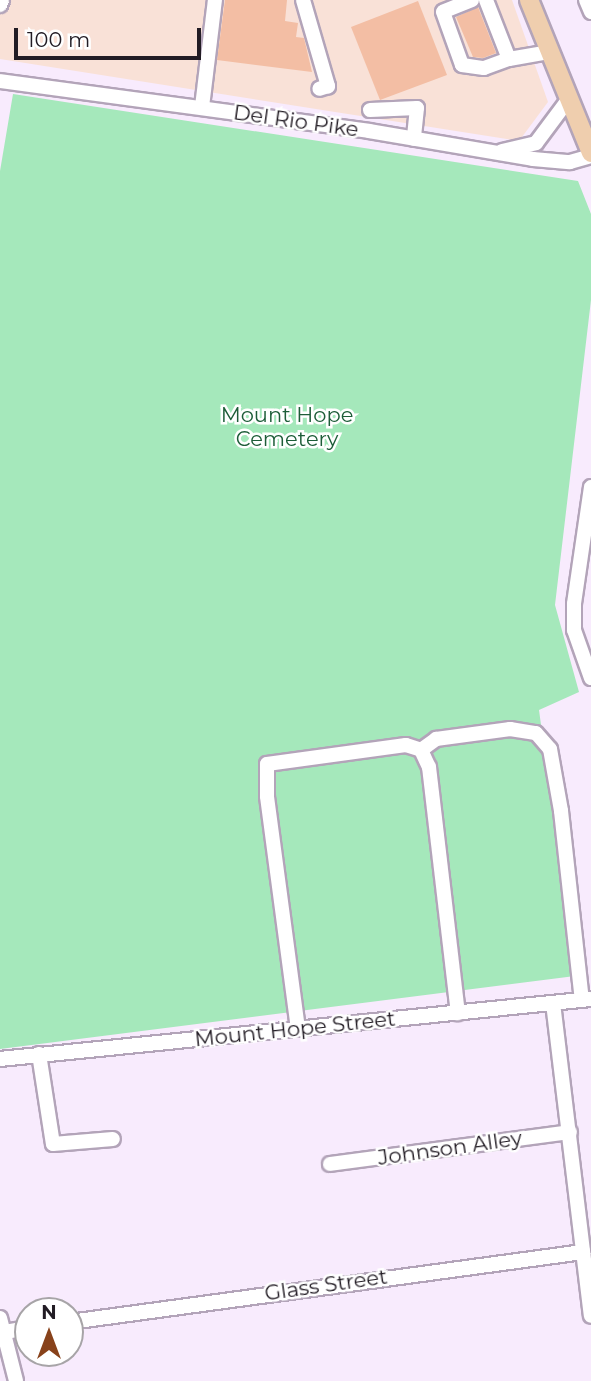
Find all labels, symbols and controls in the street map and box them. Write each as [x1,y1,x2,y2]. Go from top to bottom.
scale bar [18,14,205,58]
text: 100 m [27,27,90,52]
street label: Del Rio Pike [232,100,360,142]
park label: Mount Hope Cemetery [221,402,353,452]
street label: Mount Hope Street [193,1006,397,1052]
street label: Johnson Alley [376,1125,524,1171]
street label: Glass Street [263,1264,389,1306]
north arrow [14,1297,84,1367]
text: N [41,1301,57,1324]

